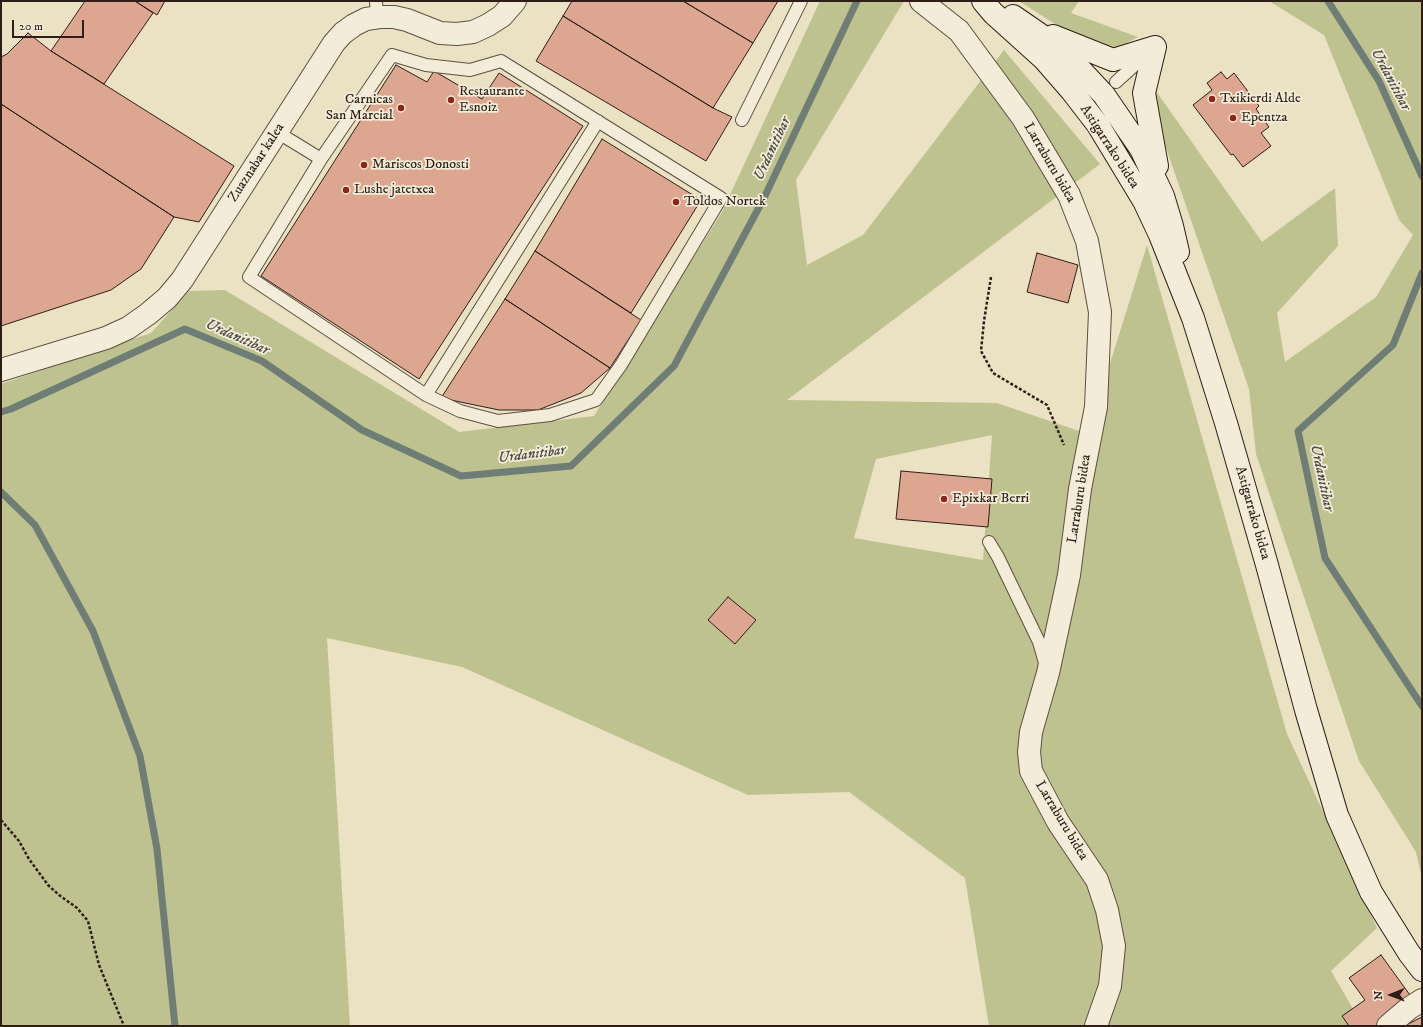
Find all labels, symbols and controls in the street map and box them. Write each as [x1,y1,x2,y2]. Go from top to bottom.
scale bar [14,12,86,38]
text: 20 m [19,19,43,34]
water label: Urdanitibar [1366,46,1414,114]
place label: Restaurante Esnoiz [459,84,525,116]
place label: Txikierdi Alde [1220,91,1301,107]
place label: Carnicas San Marcial [326,92,393,124]
marker: Txikierdi Alde [1207,94,1217,104]
marker: Restaurante Esnoiz [446,95,456,105]
street label: Astigarrako bidea [1076,102,1142,192]
marker: Carnicas San Marcial [396,103,406,113]
place label: Epentza [1241,110,1287,126]
marker: Epentza [1228,113,1238,123]
water label: Urdanitibar [750,114,796,184]
street label: Zuaznabar kalea [225,120,289,206]
street label: Larraburu bidea [1019,120,1079,206]
place label: Mariscos Donosti [372,157,469,173]
marker: Mariscos Donosti [359,160,369,170]
place label: Lushe jatetxea [354,182,434,198]
marker: Lushe jatetxea [341,185,351,195]
place label: Toldos Nortek [684,194,766,210]
marker: Toldos Nortek [671,197,681,207]
water label: Urdanitibar [202,316,272,360]
water label: Urdanitibar [497,442,567,468]
water label: Urdanitibar [1305,443,1337,513]
street label: Larraburu bidea [1065,453,1095,545]
street label: Astigarrako bidea [1231,464,1273,562]
place label: Epixkar Berri [952,491,1029,507]
marker: Epixkar Berri [939,494,949,504]
street label: Larraburu bidea [1031,778,1091,864]
north arrow [1371,975,1411,1015]
text: N [1372,991,1386,1000]

